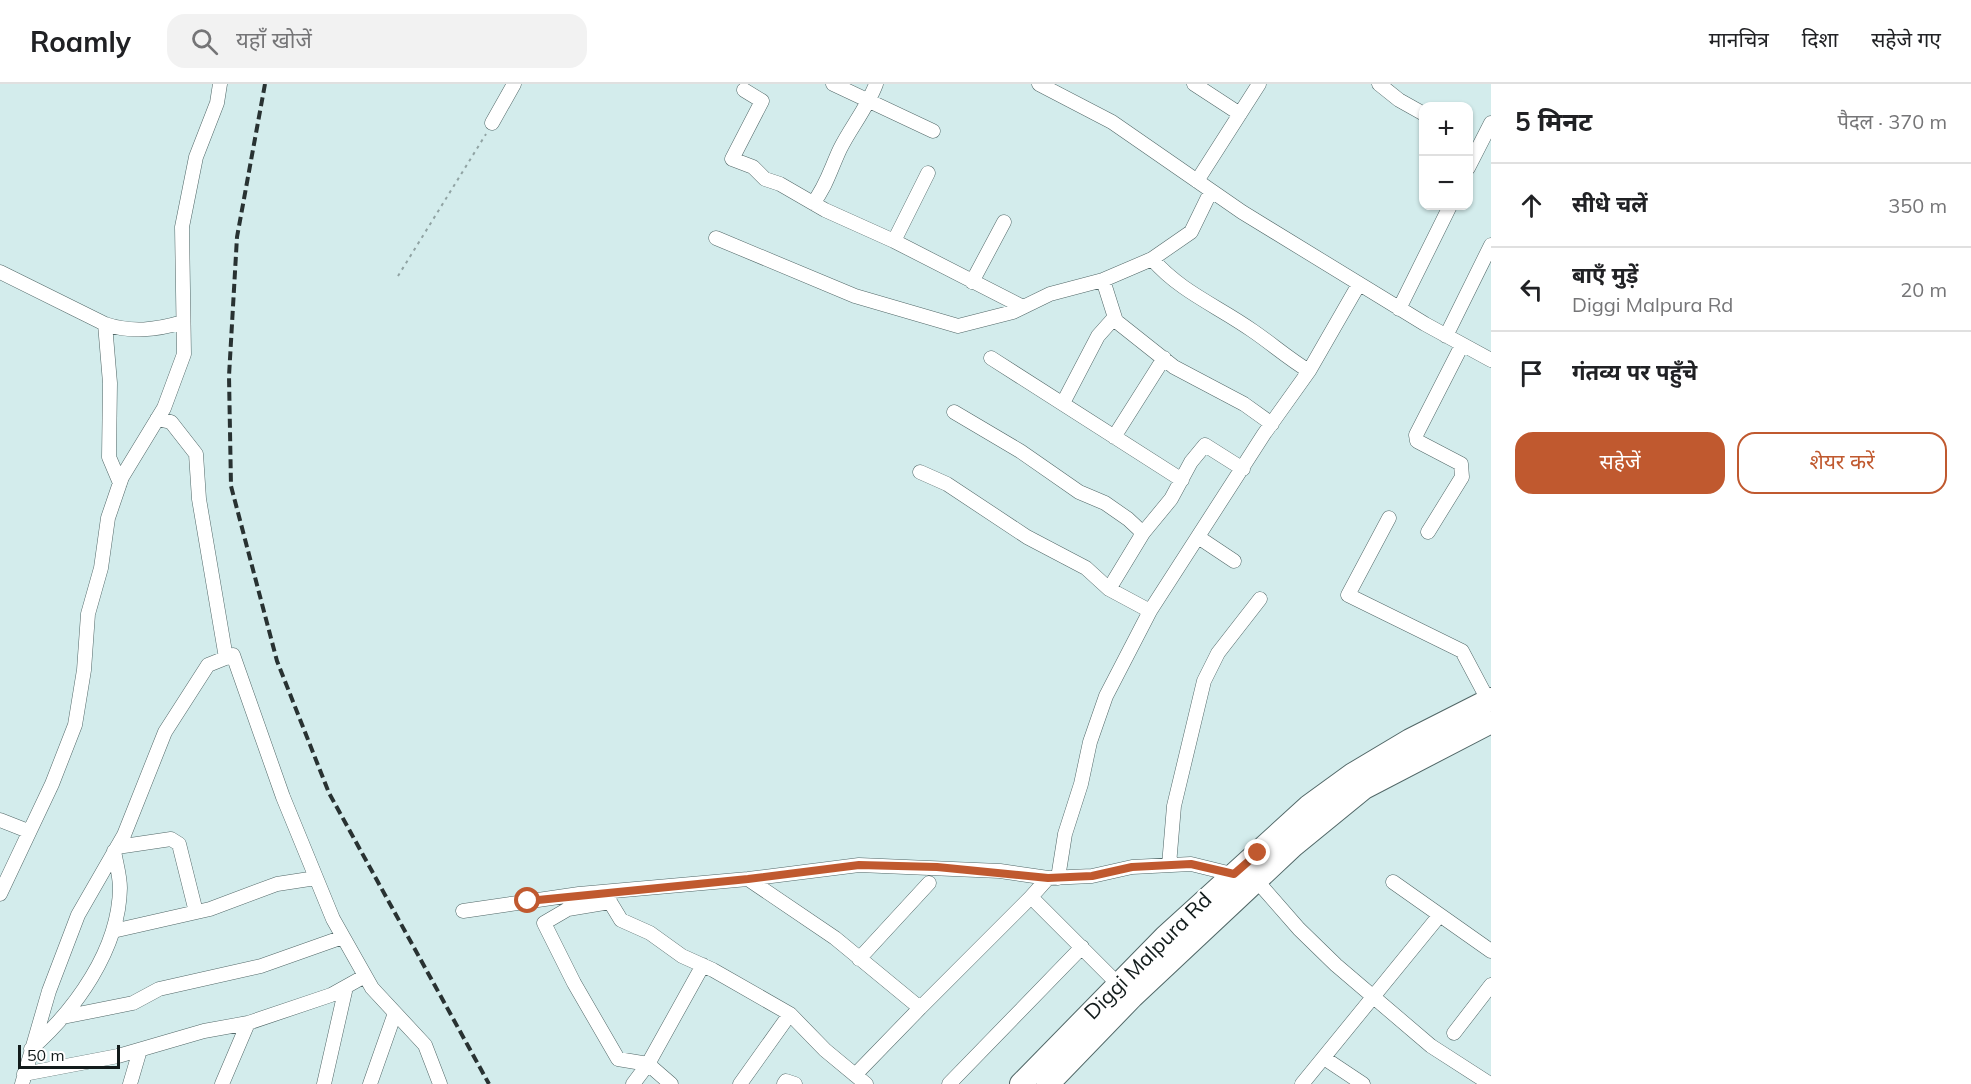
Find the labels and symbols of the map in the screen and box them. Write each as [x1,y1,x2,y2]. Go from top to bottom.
route end [1244,839,1270,865]
street label: Diggi Malpura Rd [1078,886,1216,1024]
route start [514,887,540,913]
scale bar [18,1042,120,1070]

